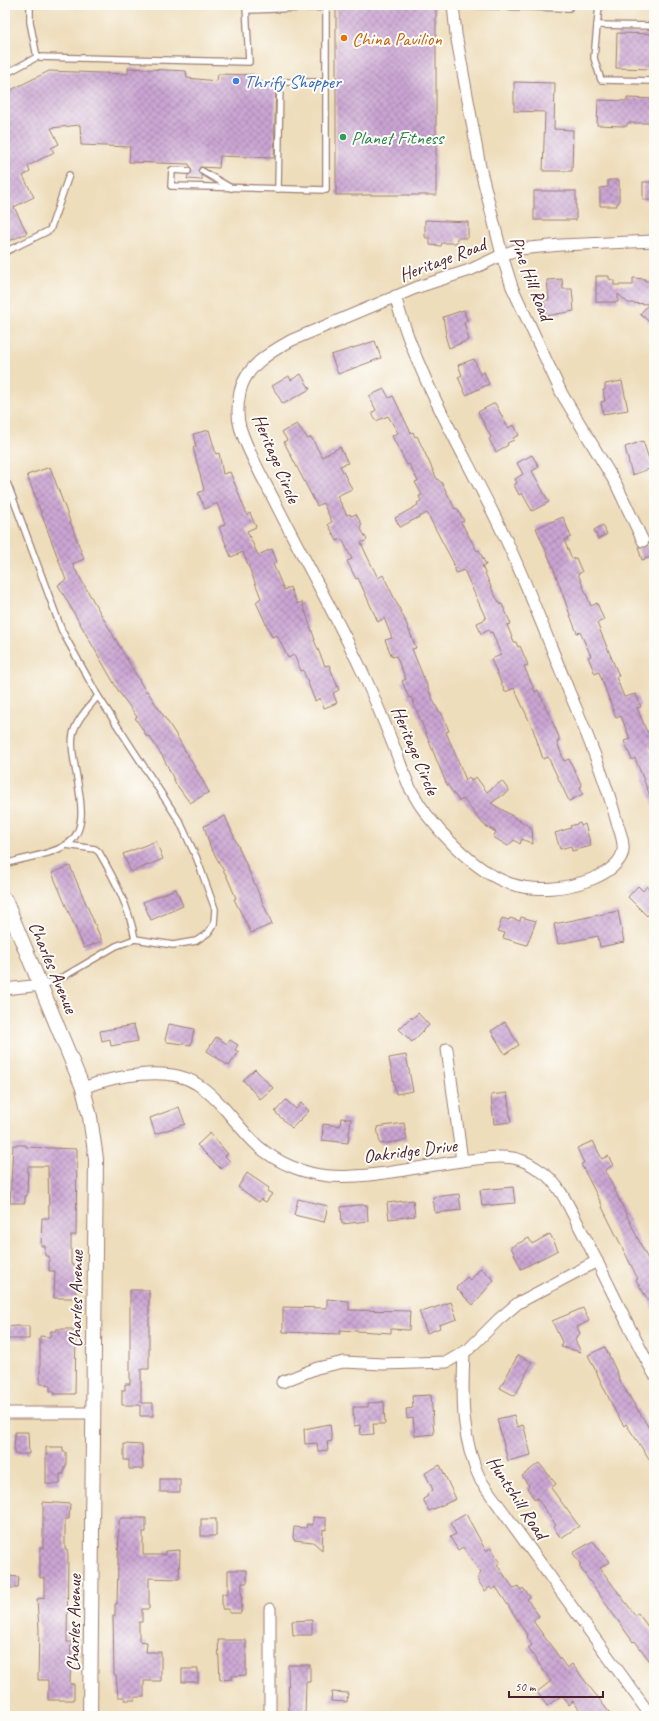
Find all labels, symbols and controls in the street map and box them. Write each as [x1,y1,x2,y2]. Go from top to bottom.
place label: China Pavilion [352,27,442,51]
marker: China Pavilion [339,33,349,43]
place label: Thrify Shopper [244,70,342,94]
marker: Thrify Shopper [231,76,241,86]
place label: Planet Fitness [351,126,446,150]
marker: Planet Fitness [338,132,348,142]
street label: Heritage Road [396,231,492,287]
street label: Pine Hill Road [504,233,559,327]
street label: Heritage Circle [247,410,306,508]
street label: Heritage Circle [386,702,445,800]
street label: Charles Avenue [23,918,84,1018]
street label: Oakridge Drive [362,1133,460,1169]
street label: Charles Avenue [63,1248,89,1348]
street label: Huntshill Road [481,1451,555,1547]
street label: Charles Avenue [61,1572,87,1672]
scale bar [509,1673,603,1699]
text: 50 m [515,1679,537,1695]

